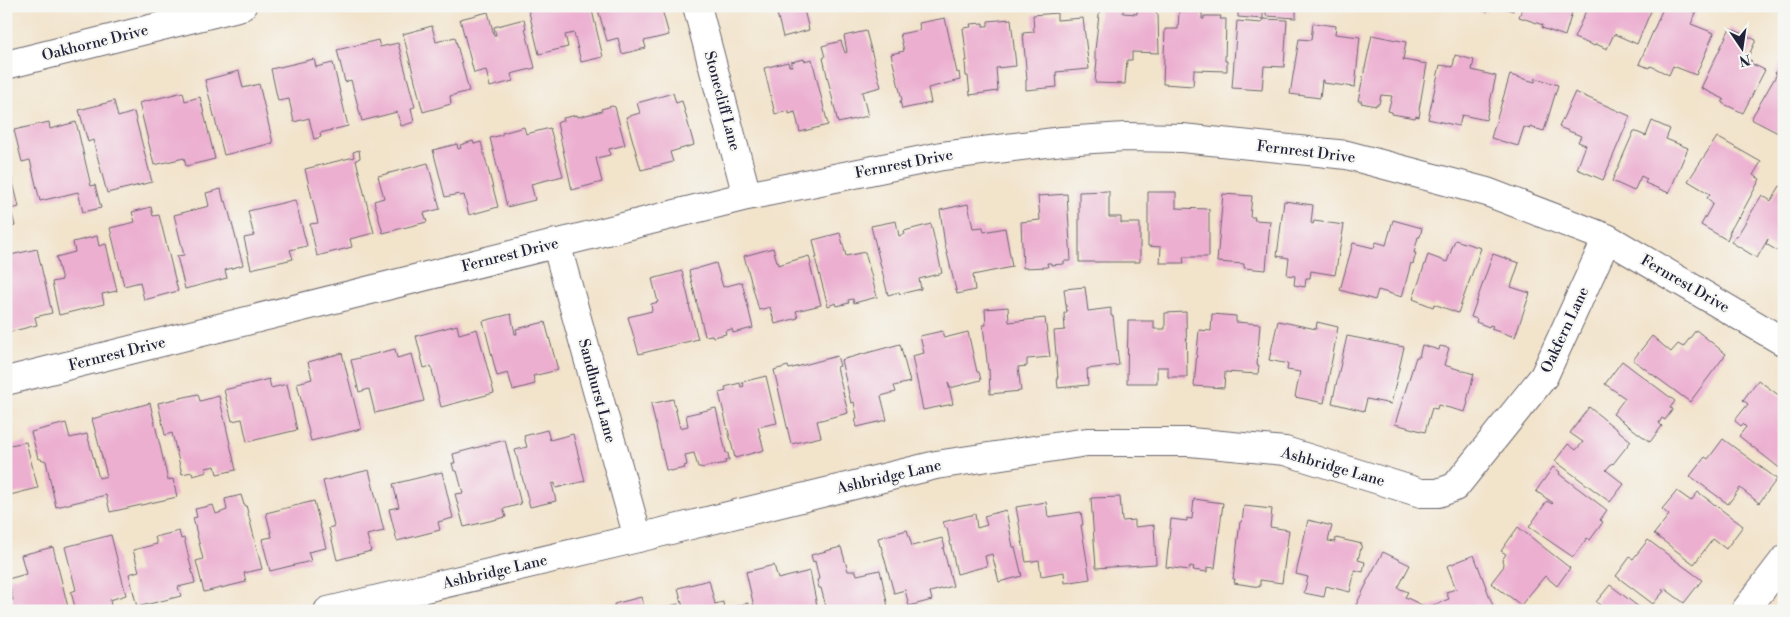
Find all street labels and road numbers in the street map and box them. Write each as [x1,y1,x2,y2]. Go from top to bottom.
street label: Oakhorne Drive [40,21,150,65]
street label: Stonecliff Lane [700,49,744,153]
street label: Fernrest Drive [1256,137,1356,167]
street label: Fernrest Drive [853,145,955,183]
street label: Fernrest Drive [460,234,560,276]
street label: Fernrest Drive [1637,251,1733,317]
street label: Oakfern Lane [1537,284,1593,376]
street label: Fernrest Drive [67,333,167,375]
street label: Sandhurst Lane [574,337,620,445]
street label: Ashbridge Lane [1278,443,1387,491]
street label: Ashbridge Lane [834,456,943,499]
street label: Ashbridge Lane [440,551,549,594]

